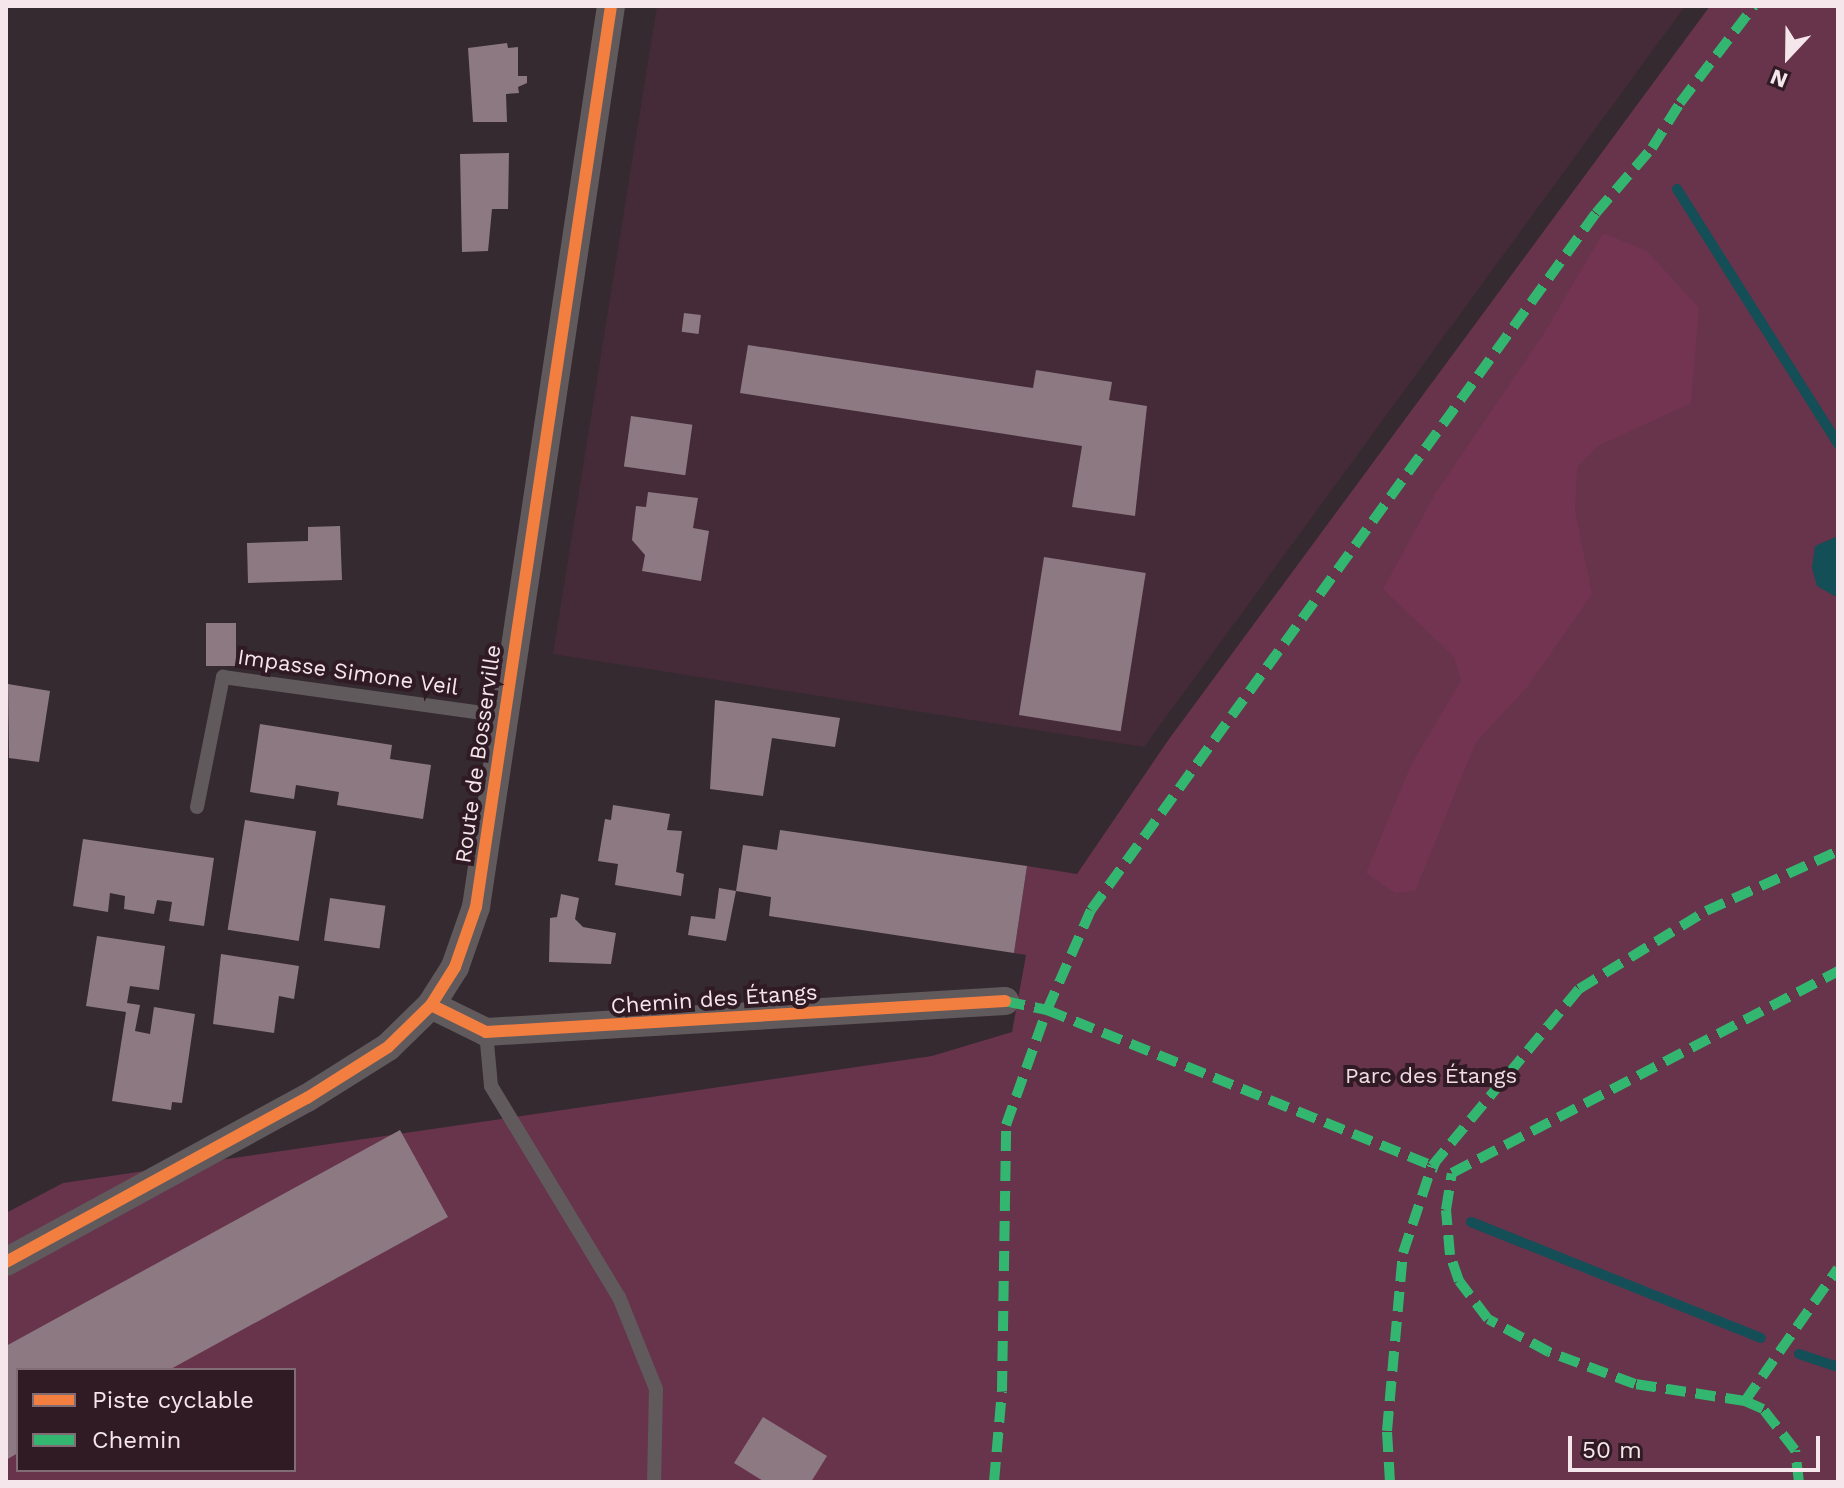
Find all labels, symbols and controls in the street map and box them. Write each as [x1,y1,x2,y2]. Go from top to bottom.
north arrow [1748,16,1828,96]
text: N [1767,64,1791,93]
street label: Impasse Simone Veil [236,643,460,701]
street label: Route de Bosserville [450,643,506,865]
street label: Chemin des Étangs [610,979,818,1019]
park label: Parc des Étangs [1345,1063,1517,1089]
legend [16,1368,296,1472]
text: Piste cyclable [92,1386,254,1414]
scale bar [1572,1420,1824,1470]
text: Chemin [92,1426,181,1454]
text: 50 m [1582,1436,1642,1464]

